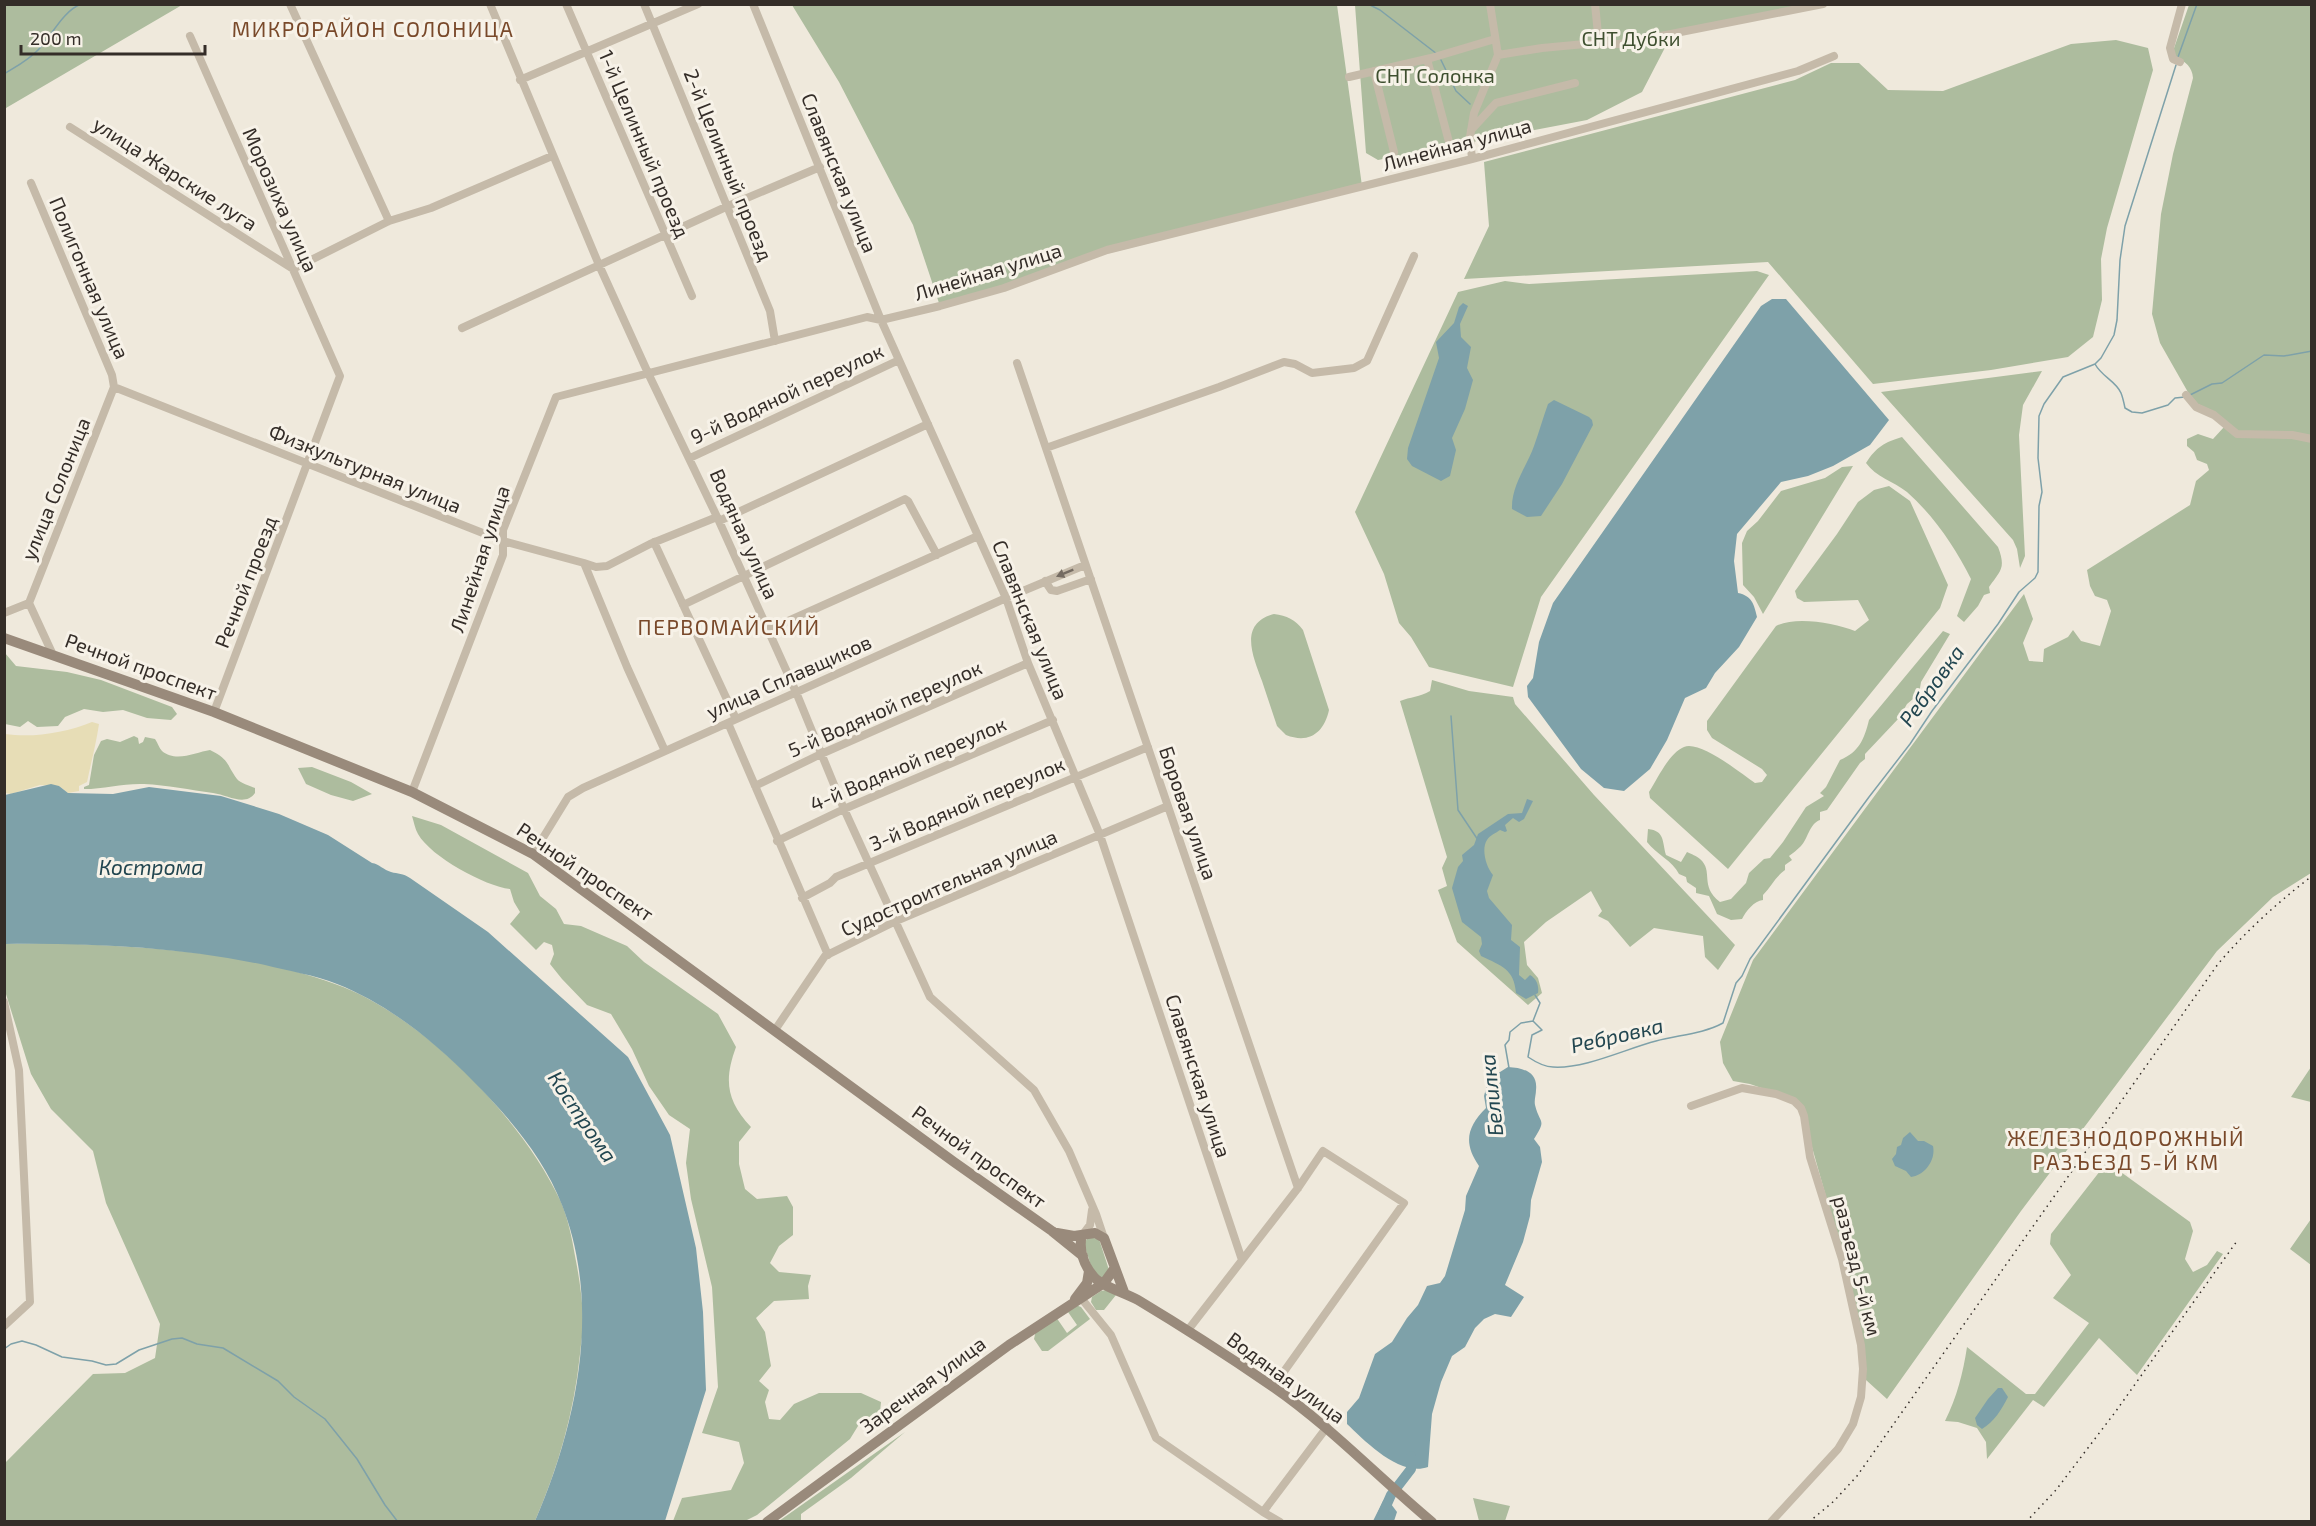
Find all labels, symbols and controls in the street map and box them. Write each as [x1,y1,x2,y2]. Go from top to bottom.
district label: МИКРОРАЙОН СОЛОНИЦА [232,16,514,41]
scale bar [21,18,206,56]
park label: СНТ Дубки [1581,26,1681,51]
text: 200 m [30,27,82,49]
street label: 1-й Целинный проезд [594,46,695,241]
park label: СНТ Солонка [1375,63,1495,87]
street label: 2-й Целинный проезд [679,65,778,264]
street label: Славянская улица [796,89,883,256]
street label: улица Жарские луга [88,111,262,236]
street label: Линейная улица [1380,113,1534,176]
street label: Морозиха улица [237,124,324,276]
street label: Полигонная улица [44,193,135,363]
street label: Линейная улица [911,237,1065,306]
street label: 9-й Водяной переулок [686,338,888,449]
street label: улица Солоница [16,414,96,564]
street label: Физкультурная улица [265,419,465,519]
street label: Водяная улица [705,465,784,603]
street label: Линейная улица [444,482,515,635]
street label: Речной проезд [209,512,281,651]
street label: Славянская улица [987,536,1074,703]
one-way arrow [1056,569,1074,578]
district label: ПЕРВОМАЙСКИЙ [638,614,820,639]
street label: Речной проспект [62,627,221,705]
street label: улица Сплавщиков [702,629,875,724]
water label: Ребровка [1893,640,1969,731]
street label: 5-й Водяной переулок [784,654,986,763]
street label: 4-й Водяной переулок [806,711,1010,816]
street label: Боровая улица [1154,743,1223,883]
street label: 3-й Водяной переулок [865,751,1068,856]
street label: Речной проспект [513,817,659,926]
street label: Судостроительная улица [837,823,1061,942]
water label: Кострома [99,854,203,879]
street label: Славянская улица [1160,991,1237,1161]
water label: Ребровка [1568,1012,1665,1057]
water label: Белилка [1474,1053,1507,1138]
water label: Кострома [544,1066,623,1167]
street label: Речной проспект [908,1100,1051,1213]
district label: ЖЕЛЕЗНОДОРОЖНЫЙ РАЗЪЕЗД 5-Й КМ [2007,1125,2245,1174]
street label: разъезд 5-й км [1829,1193,1887,1338]
street label: Водяная улица [1222,1326,1350,1429]
street label: Заречная улица [855,1331,990,1438]

